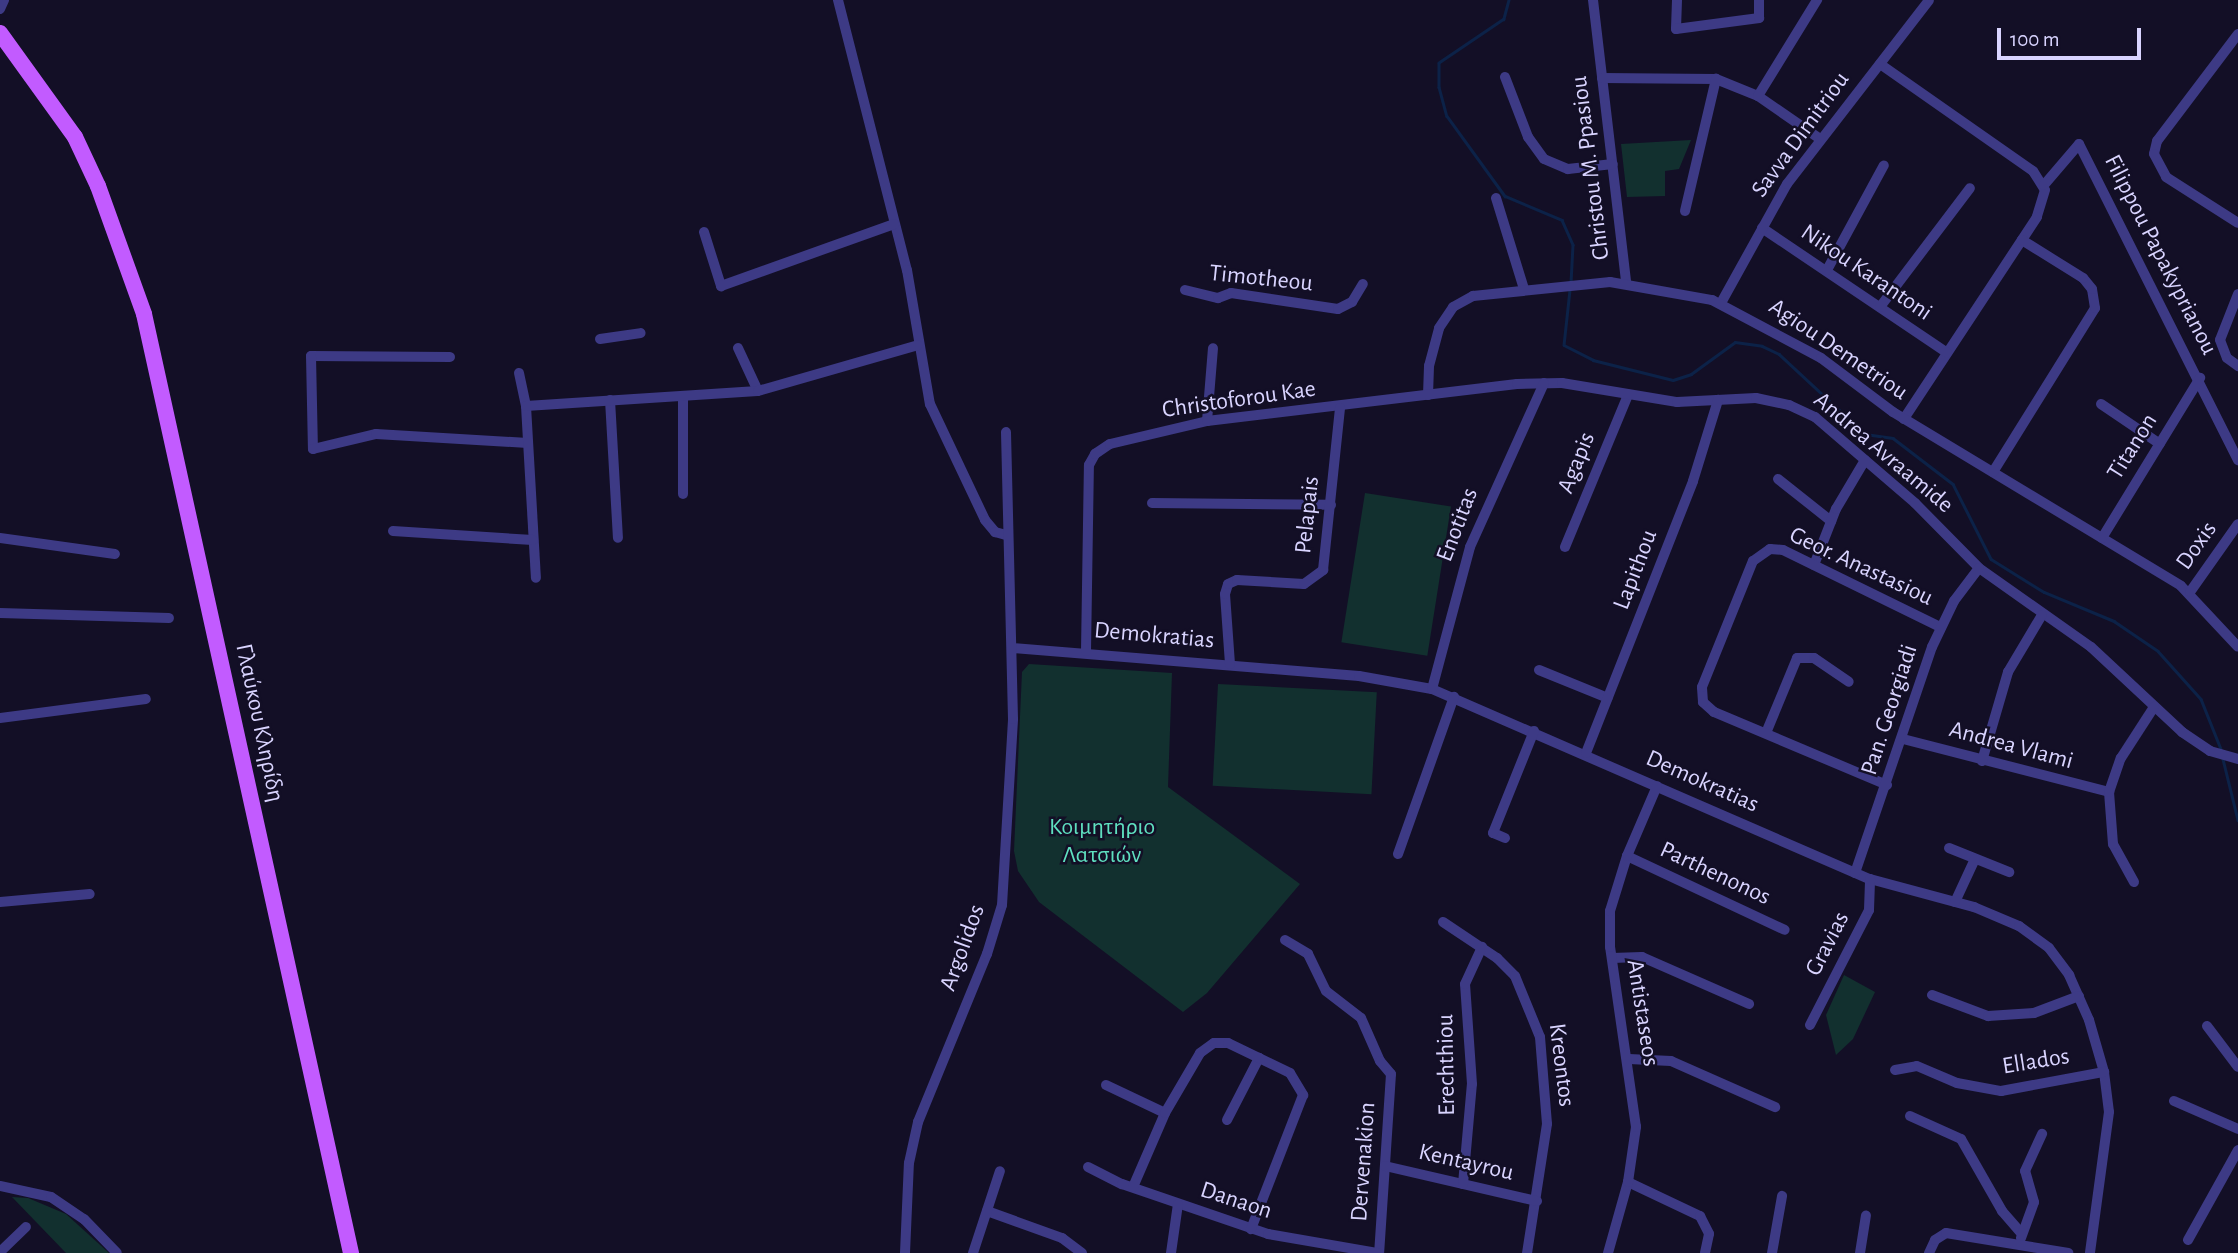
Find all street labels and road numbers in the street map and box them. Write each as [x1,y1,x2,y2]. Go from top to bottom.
street label: Savva Dimitriou [1746,67,1856,203]
street label: Christou M. Ppasiou [1565,74,1617,262]
street label: Filippou Papakyprianou [2097,150,2223,360]
street label: Nikou Karantoni [1795,218,1937,328]
street label: Timotheou [1208,259,1314,299]
street label: Agiou Demetriou [1763,293,1913,407]
street label: Christoforou Kae [1160,375,1318,425]
street label: Andrea Avraamide [1807,386,1959,520]
street label: Titanon [2102,409,2164,485]
street label: Agapis [1552,428,1602,498]
street label: Pelapais [1290,475,1326,555]
street label: Enotitas [1431,484,1485,566]
street label: Doxis [2170,516,2224,576]
street label: Geor. Anastasiou [1785,521,1937,613]
street label: Lapithou [1608,526,1664,614]
street label: Demokratias [1093,616,1215,656]
street label: Γλαύκου Κληρίδη [228,641,290,805]
street label: Pan. Georgiadi [1855,641,1925,779]
street label: Andrea Vlami [1946,716,2076,776]
street label: Demokratias [1641,744,1763,820]
street label: Parthenonos [1655,836,1775,912]
street label: Argolidos [934,901,992,995]
street label: Gravias [1800,907,1856,981]
street label: Antistaseos [1619,958,1665,1068]
street label: Erechthiou [1432,1014,1462,1116]
street label: Kreontos [1542,1022,1580,1108]
street label: Ellados [2000,1042,2072,1082]
street label: Dervenakion [1345,1101,1383,1223]
street label: Kentayrou [1416,1138,1516,1188]
street label: Danaon [1196,1176,1276,1226]

